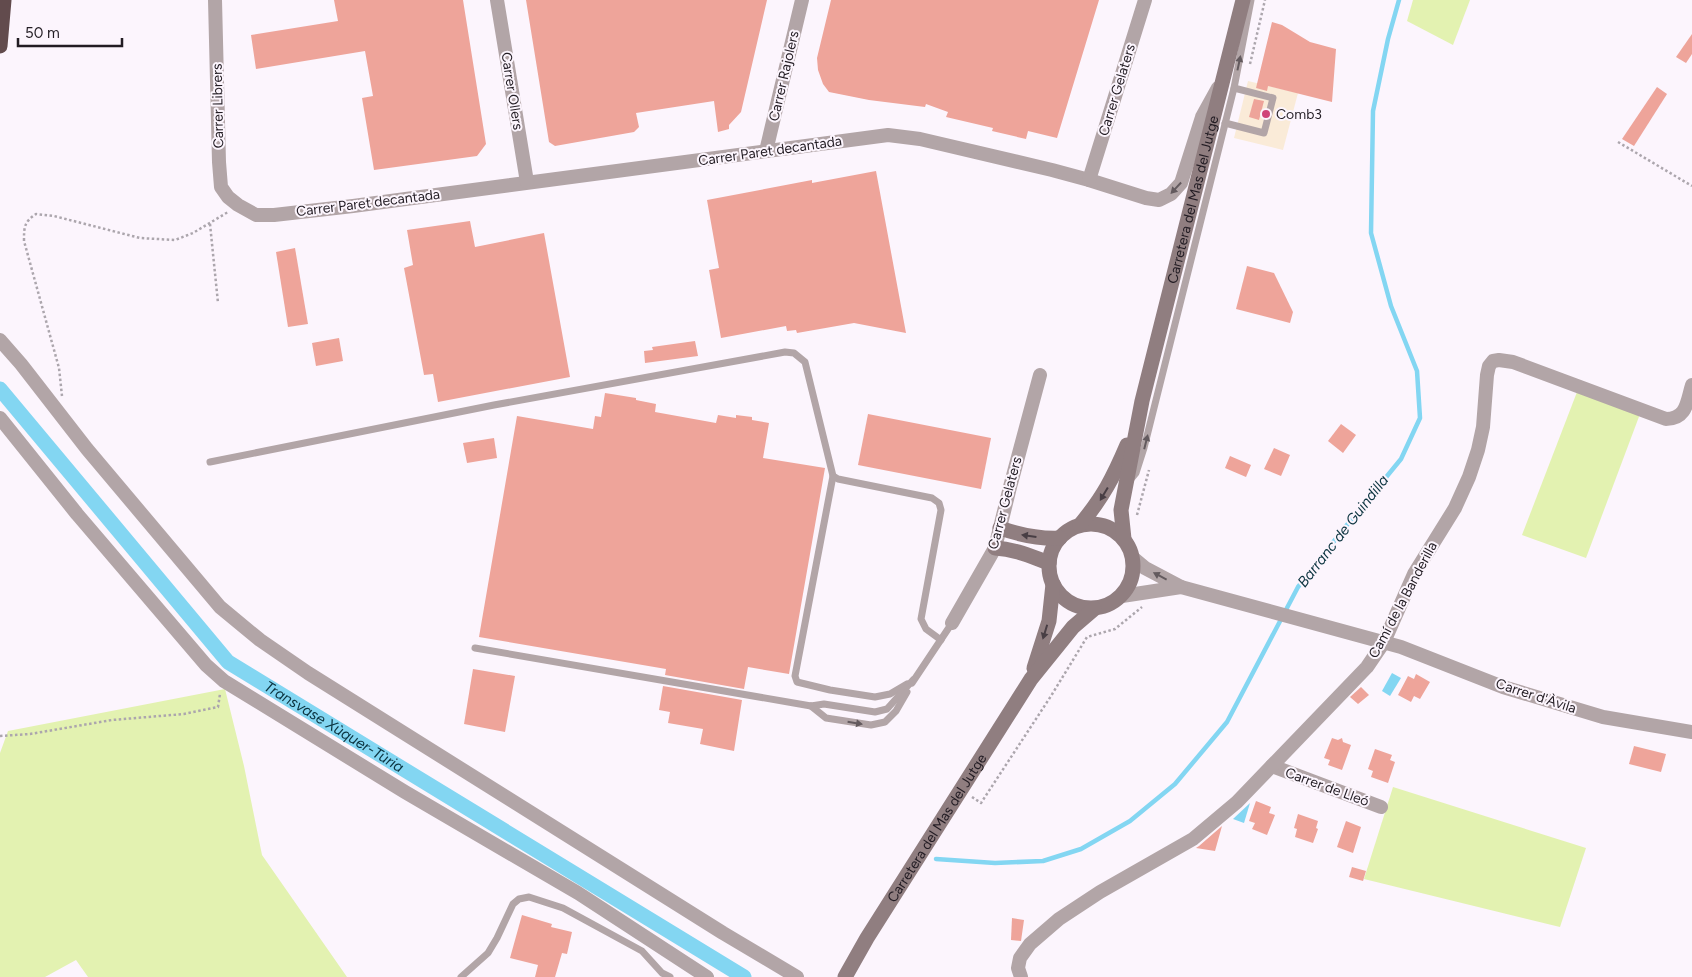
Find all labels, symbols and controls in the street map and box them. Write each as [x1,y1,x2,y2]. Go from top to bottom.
scale bar [18,15,121,47]
text: 50 m [25,24,60,42]
street label: Carrer Rajolers [765,29,803,123]
street label: Carrer Gelaters [1095,42,1139,138]
street label: Carrer Ollers [497,51,527,131]
one-way arrow [1235,56,1243,71]
street label: Carrer Librers [209,63,227,149]
place label: Comb3 [1276,106,1322,123]
marker: Comb3 [1260,108,1272,120]
street label: Carretera del Mas del Jutge [1163,113,1222,285]
street label: Carrer Paret decantada [697,133,843,169]
one-way arrow [1170,181,1182,193]
street label: Carrer Paret decantada [295,186,441,220]
one-way arrow [1142,434,1150,449]
street label: Carrer Gelaters [984,455,1026,551]
water label: Barranc de Guindilla [1294,471,1392,591]
one-way arrow [1099,487,1108,500]
one-way arrow [1021,532,1037,540]
street label: Camí de la Banderilla [1365,539,1441,661]
one-way arrow [1153,572,1167,580]
one-way arrow [1041,625,1049,640]
street label: Carrer d'Àvila [1494,675,1578,717]
water label: Transvase Xùquer-Tùria [261,677,407,776]
one-way arrow [847,719,863,727]
street label: Carretera del Mas del Jutge [883,750,990,905]
street label: Carrer de Lleó [1283,764,1371,810]

